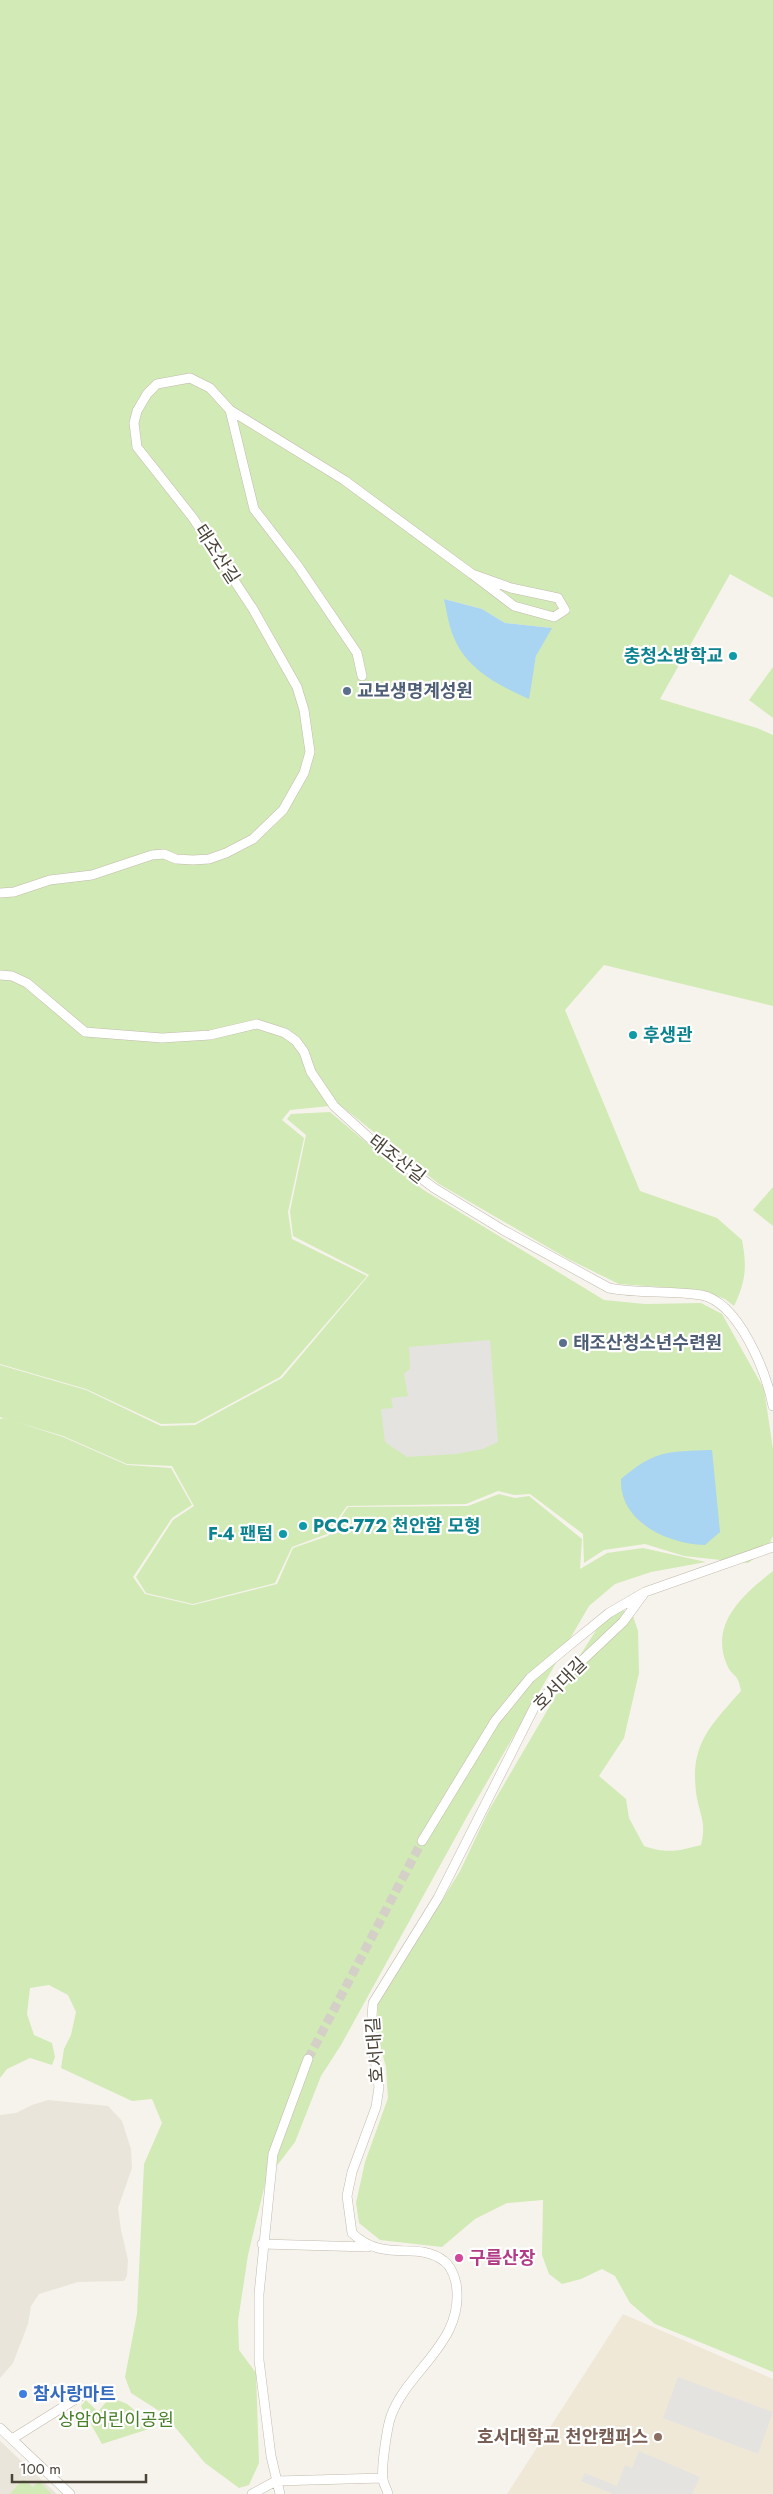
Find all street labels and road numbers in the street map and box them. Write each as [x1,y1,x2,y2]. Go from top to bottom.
street label: 태조산길 [188,519,246,589]
street label: 태조산길 [363,1128,431,1190]
street label: 호서대길 [527,1651,593,1717]
street label: 호서대길 [360,2016,390,2084]

